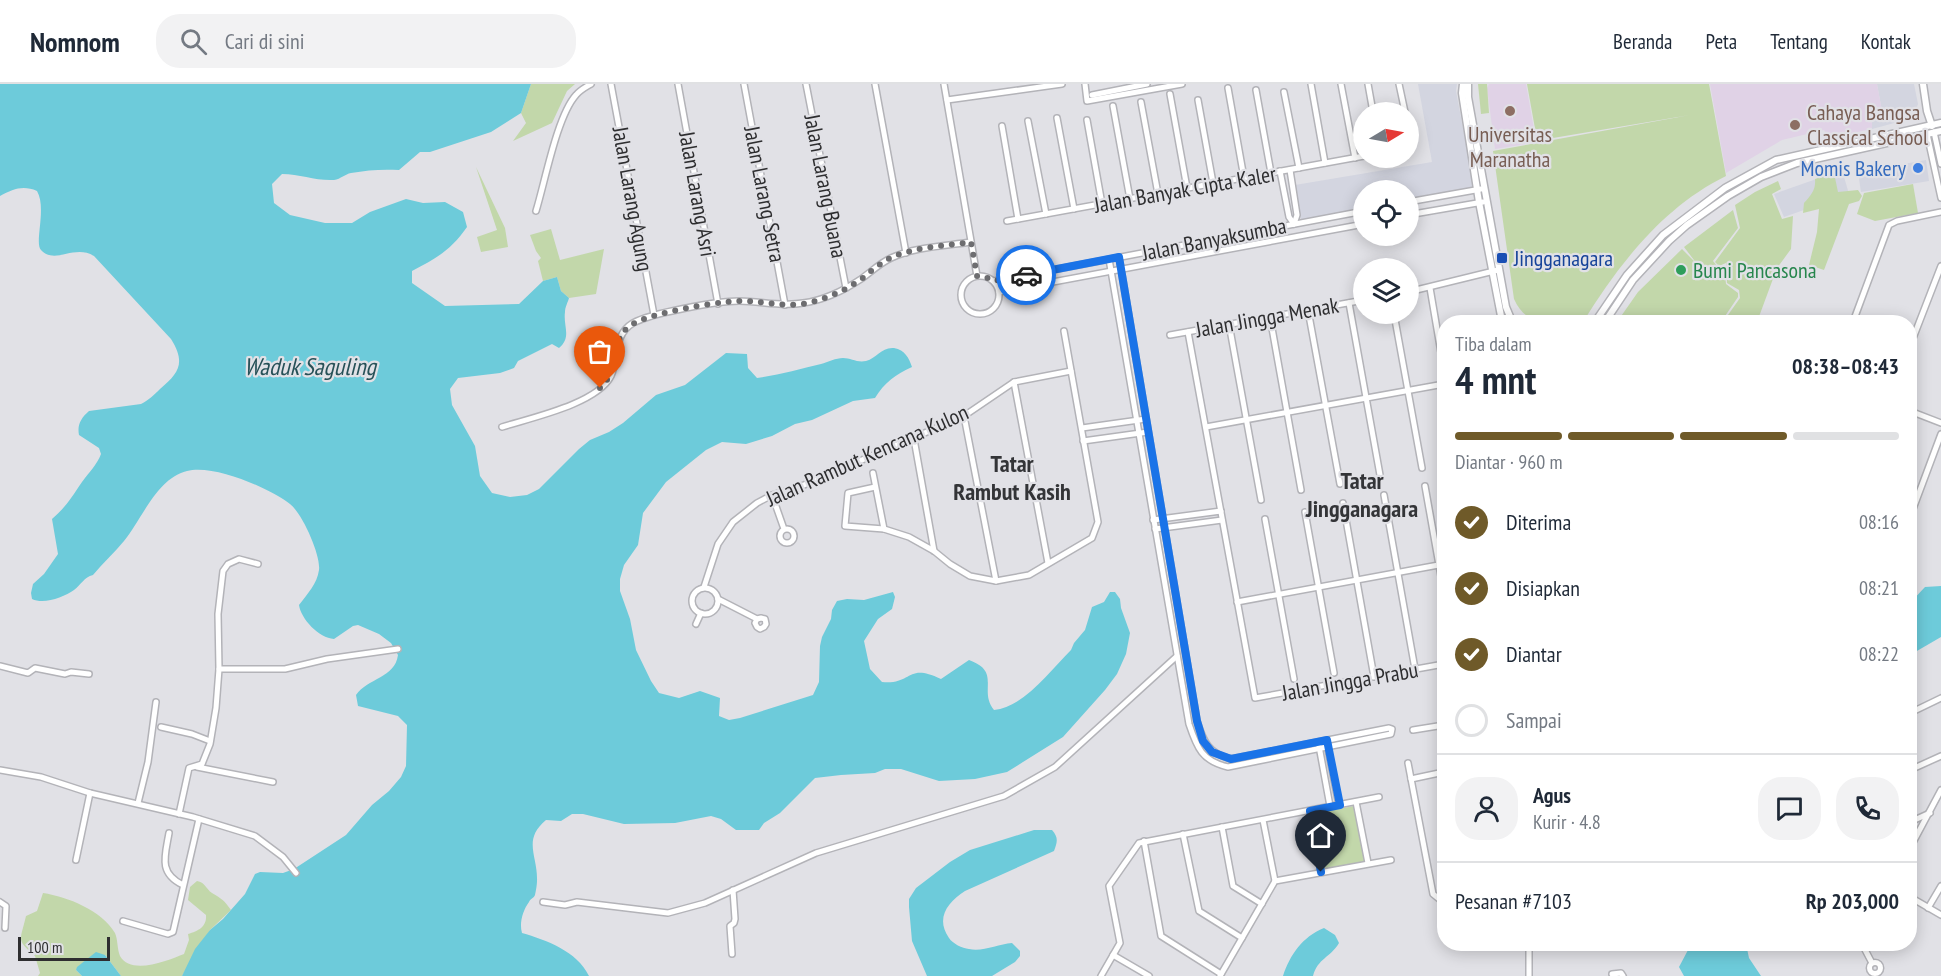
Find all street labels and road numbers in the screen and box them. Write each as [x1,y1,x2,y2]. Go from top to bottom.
street label: Jalan Larang Buana [798,111,854,260]
street label: Jalan Larang Agung [606,123,660,274]
street label: Jalan Larang Setra [738,123,792,264]
street label: Jalan Larang Asri [673,128,723,259]
street label: Jalan Banyak Cipta Kaler [1091,159,1278,219]
street label: Jalan Banyaksumba [1138,211,1289,267]
street label: Jalan Jingga Menak [1192,291,1341,344]
street label: Jalan Rambut Kencana Kulon [761,398,973,513]
street label: Jalan Jingga Prabu [1279,655,1420,707]

